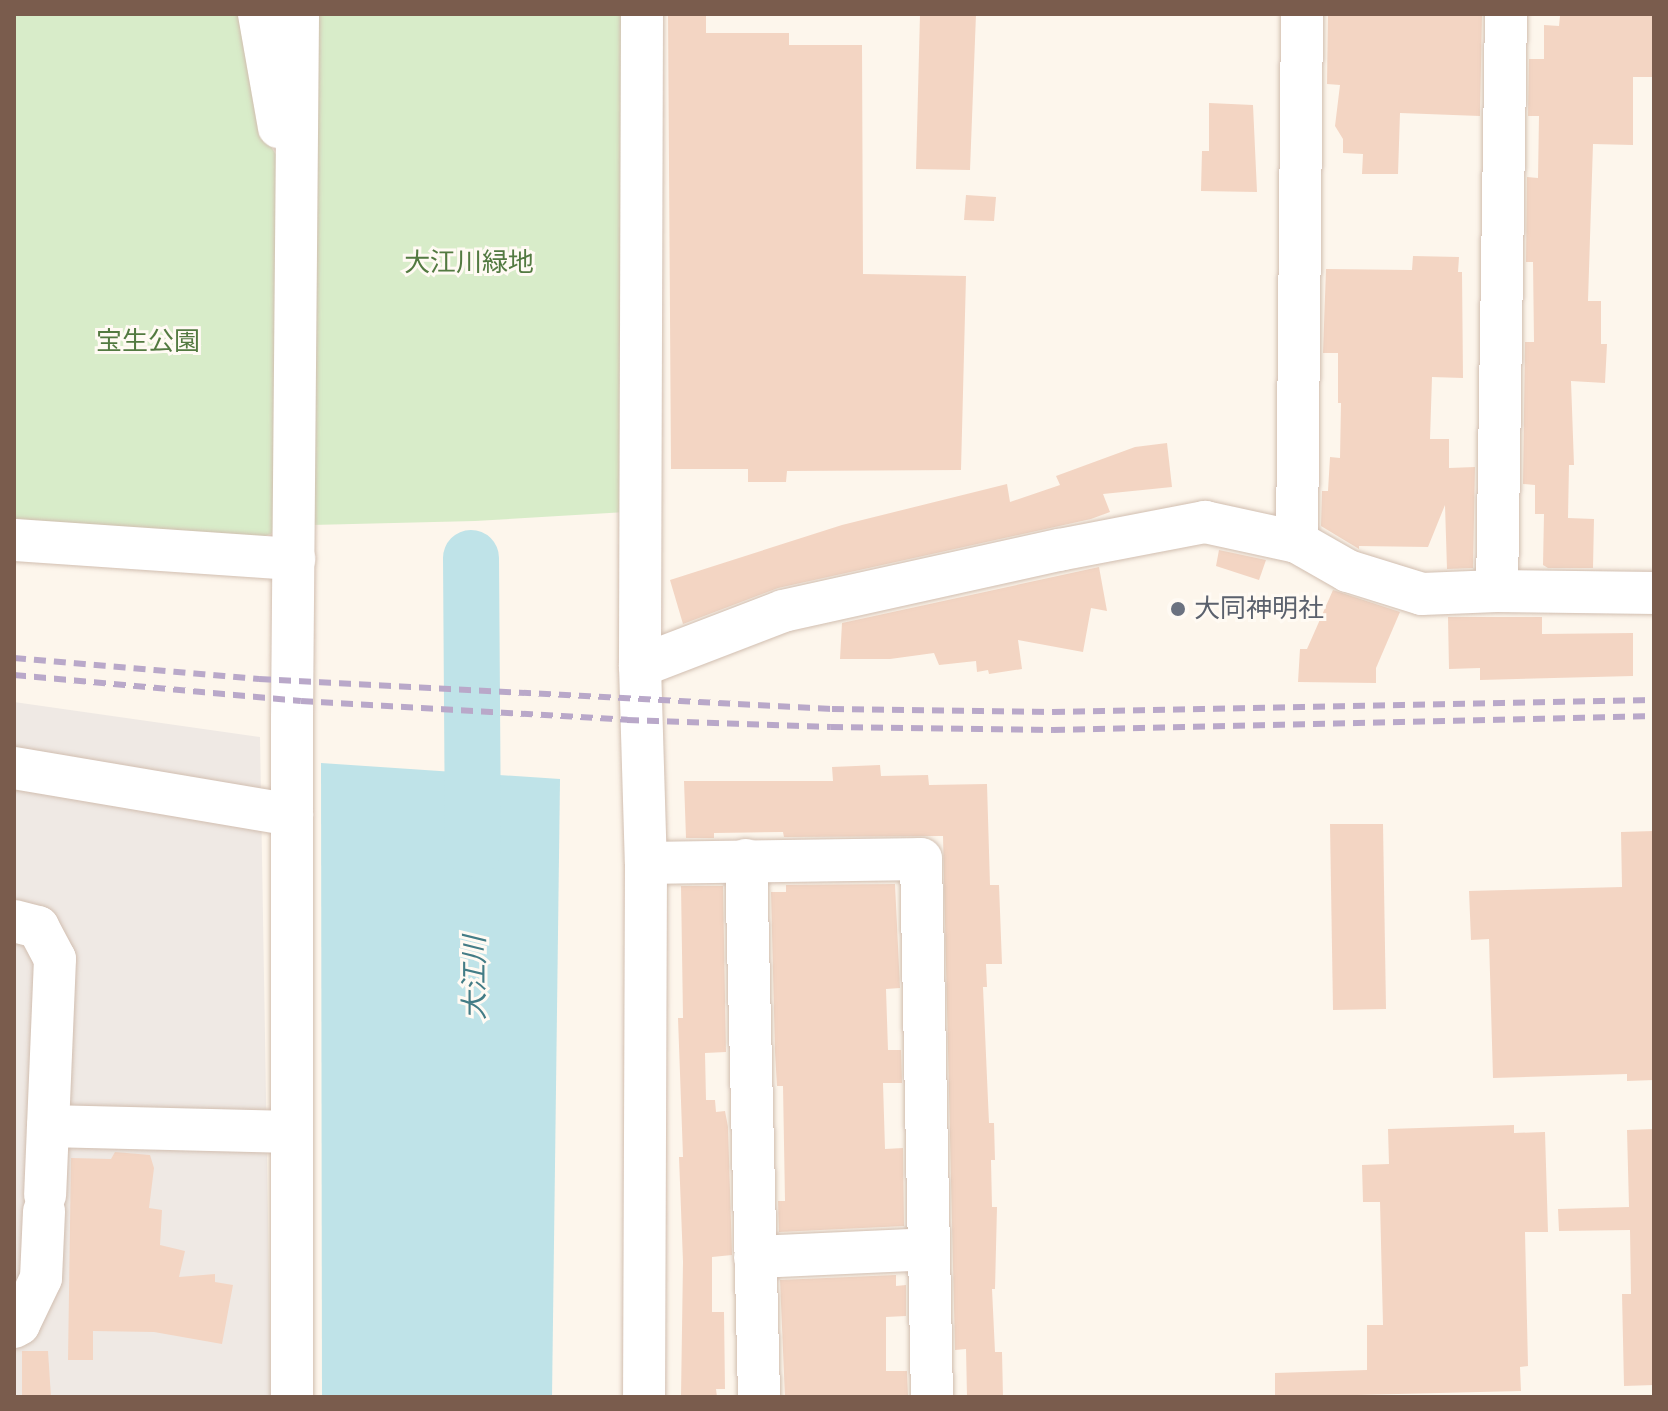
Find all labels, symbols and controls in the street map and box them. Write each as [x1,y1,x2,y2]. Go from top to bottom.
park label: 大江川緑地 [404,247,534,279]
park label: 宝生公園 [96,326,200,358]
place label: 大同神明社 [1194,593,1324,625]
marker: 大同神明社 [1169,600,1187,618]
water label: 大江川 [457,936,491,1020]

